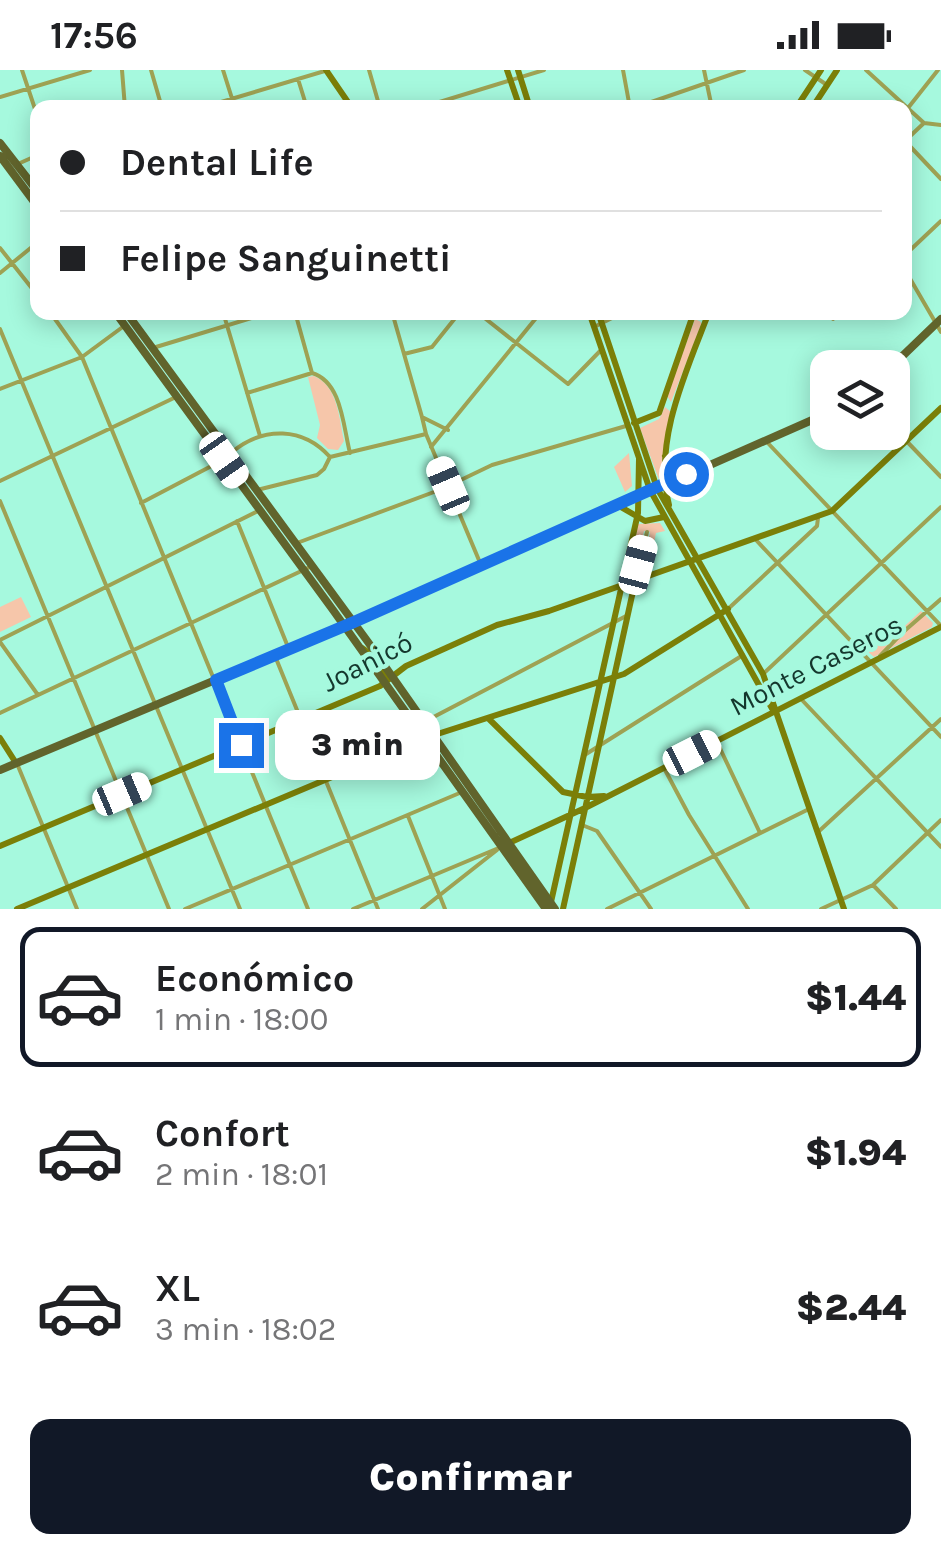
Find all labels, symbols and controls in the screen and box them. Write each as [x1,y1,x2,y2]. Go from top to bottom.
text: 17:56 [50,13,138,58]
text: Dental Life [120,140,314,185]
text: Felipe Sanguinetti [120,236,451,281]
map controls [810,350,910,450]
button: layers [810,350,910,450]
car [195,427,253,493]
route start [664,452,709,497]
car [422,453,474,519]
car [616,532,660,598]
street label: Monte Caseros [724,607,908,723]
street label: Joanicó [316,625,418,699]
callout: 3 min [276,710,441,780]
route end [219,723,264,768]
text: 3 min [311,726,404,763]
car [658,726,726,780]
car [89,768,155,820]
icon: car [35,952,125,1042]
text: Económico [155,956,354,1001]
text: $1.44 [805,975,906,1020]
text: 1 min · 18:00 [155,1001,328,1038]
icon: car [35,1107,125,1197]
text: Confort [155,1111,290,1156]
text: $1.94 [805,1130,906,1175]
text: 2 min · 18:01 [155,1156,328,1193]
icon: car [35,1262,125,1352]
text: XL [155,1266,200,1311]
text: $2.44 [796,1285,906,1330]
text: 3 min · 18:02 [155,1311,336,1348]
button: Confirmar [30,1419,911,1534]

